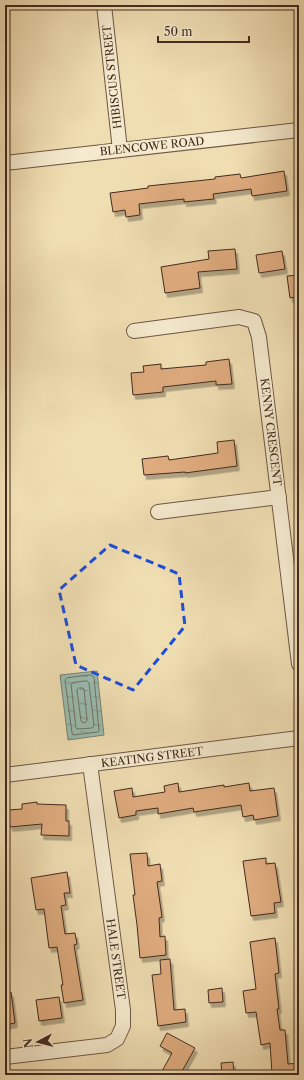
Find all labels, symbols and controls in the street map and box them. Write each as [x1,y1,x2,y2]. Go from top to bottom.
scale bar [158,18,249,44]
street label: HIBISCUS STREET [99,23,124,130]
text: 50 m [164,24,193,39]
street label: BLENCOWE ROAD [99,134,205,158]
street label: KENNY CRESCENT [257,377,285,488]
street label: KEATING STREET [100,744,205,770]
street label: HALE STREET [103,918,129,1001]
north arrow [18,1022,58,1062]
text: N [20,1037,36,1049]

